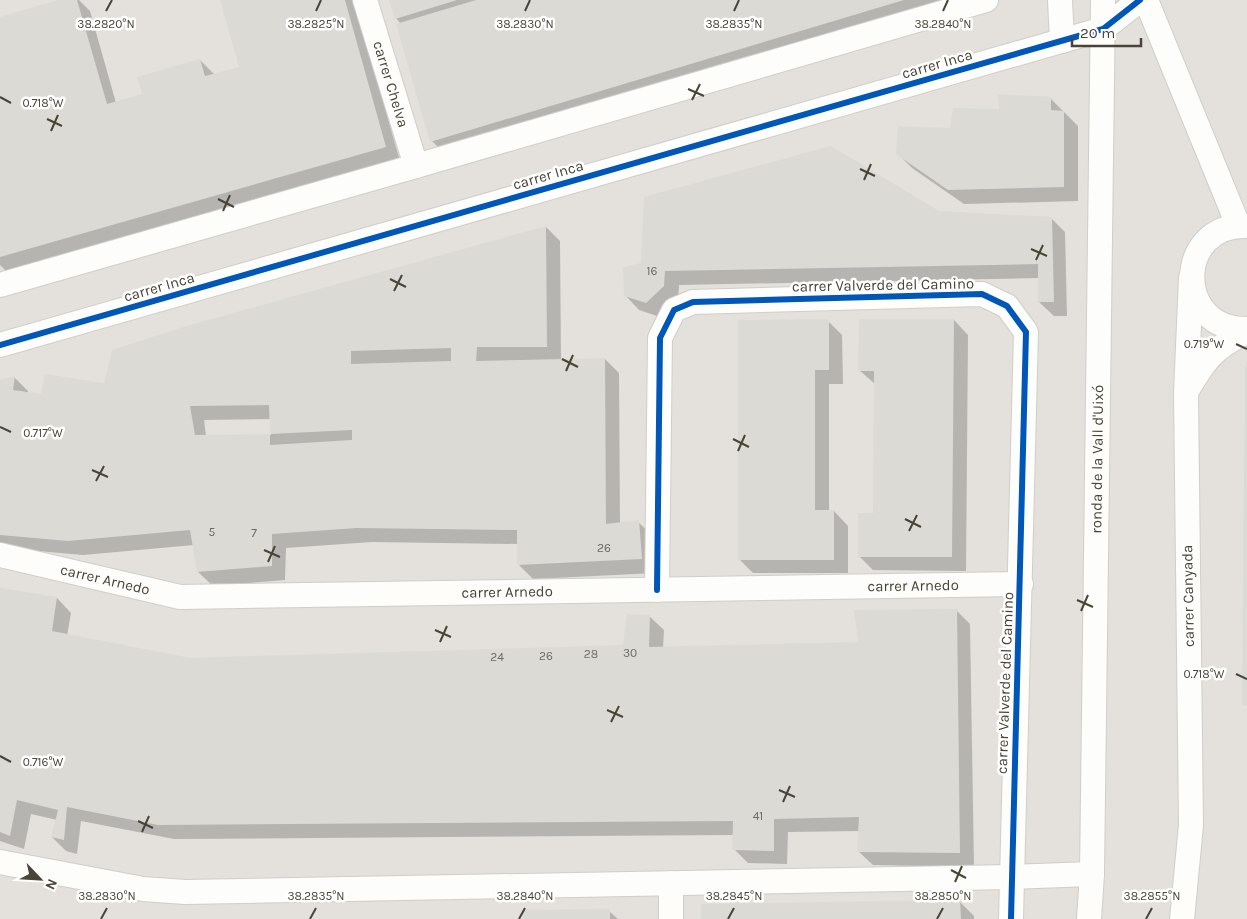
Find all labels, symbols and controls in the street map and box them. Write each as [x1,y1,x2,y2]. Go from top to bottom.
scale bar [1072,15,1141,47]
text: 38.2820°N [77,17,135,31]
text: 38.2825°N [288,17,344,31]
text: 38.2830°N [496,17,554,31]
text: 38.2835°N [705,17,763,31]
text: 38.2840°N [914,17,972,31]
text: 20 m [1080,24,1115,42]
street label: carrer Chelva [369,39,413,130]
street label: carrer Inca [900,45,974,83]
text: 0.718°W [22,96,64,110]
street label: carrer Inca [511,156,585,194]
house number: 16 [647,264,658,278]
street label: carrer Inca [122,268,196,306]
street label: carrer Valverde del Camino [792,274,974,296]
text: 0.719°W [1184,337,1225,351]
street label: ronda de la Vall d'Uixó [1087,385,1107,534]
text: 0.717°W [23,426,63,440]
house number: 5 [209,525,216,539]
house number: 7 [251,526,257,540]
house number: 26 [597,541,611,555]
street label: carrer Canyada [1178,545,1198,647]
street label: carrer Arnedo [59,560,152,599]
street label: carrer Arnedo [867,576,959,595]
street label: carrer Arnedo [461,582,553,602]
street label: carrer Valverde del Camino [993,592,1017,774]
house number: 30 [623,646,637,660]
house number: 28 [584,647,598,661]
house number: 26 [539,649,553,663]
house number: 24 [490,650,504,664]
text: 0.718°W [1183,667,1225,681]
text: 0.716°W [23,755,64,769]
house number: 41 [753,809,763,823]
north arrow [15,854,65,904]
text: N [42,876,61,892]
text: 38.2830°N [78,889,136,903]
text: 38.2835°N [287,889,345,903]
text: 38.2840°N [496,889,554,903]
text: 38.2845°N [706,889,762,903]
text: 38.2850°N [914,889,972,903]
text: 38.2855°N [1124,889,1180,903]

